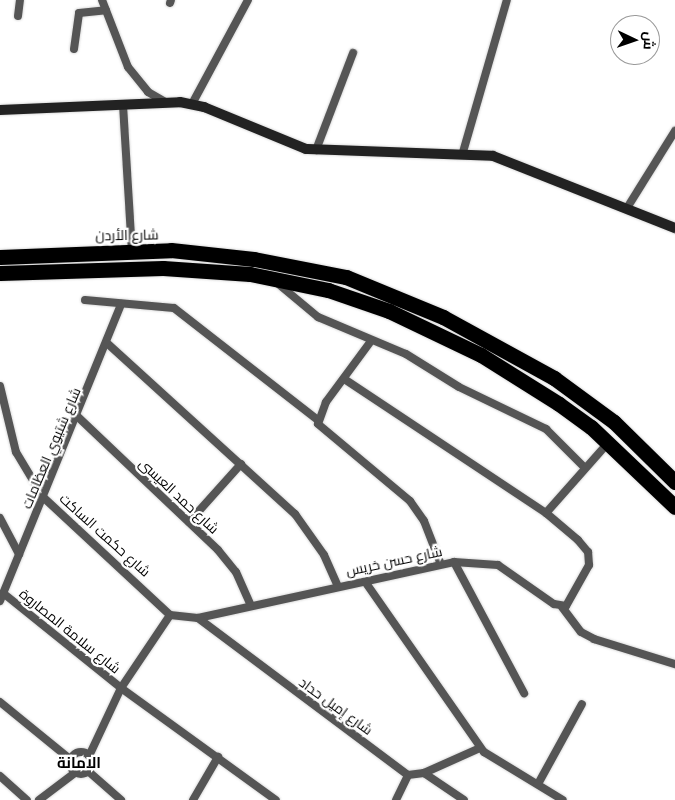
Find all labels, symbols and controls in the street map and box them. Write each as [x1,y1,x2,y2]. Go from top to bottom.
north arrow [610,15,660,65]
text: ش [640,31,658,50]
street label: شارع الأردن [95,226,159,244]
street label: شارع شتيوي العظامات [18,385,84,511]
street label: شارع حمد العيسى [136,455,222,537]
street label: شارع حكمت الساكت [56,490,154,580]
street label: شارع حسن خريس [344,543,444,579]
street label: شارع سلامة المصاروة [16,585,124,677]
street label: شارع إميل حداد [296,674,376,738]
district label: الامانة [57,754,101,772]

